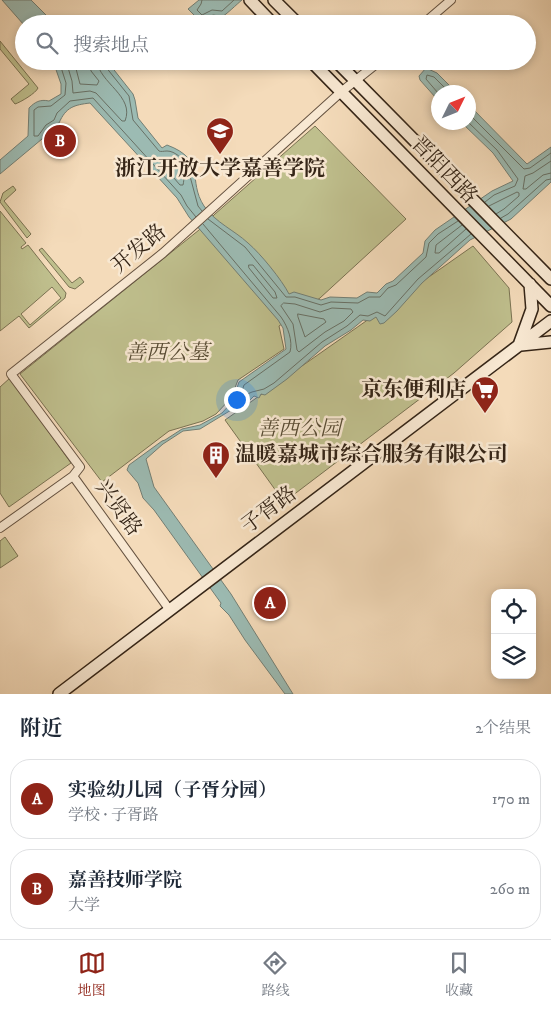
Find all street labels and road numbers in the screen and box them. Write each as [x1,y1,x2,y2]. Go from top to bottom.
street label: 晋阳西路 [405,131,483,209]
street label: 开发路 [107,219,171,279]
street label: 兴贤路 [89,475,147,541]
street label: 子胥路 [236,481,302,539]

